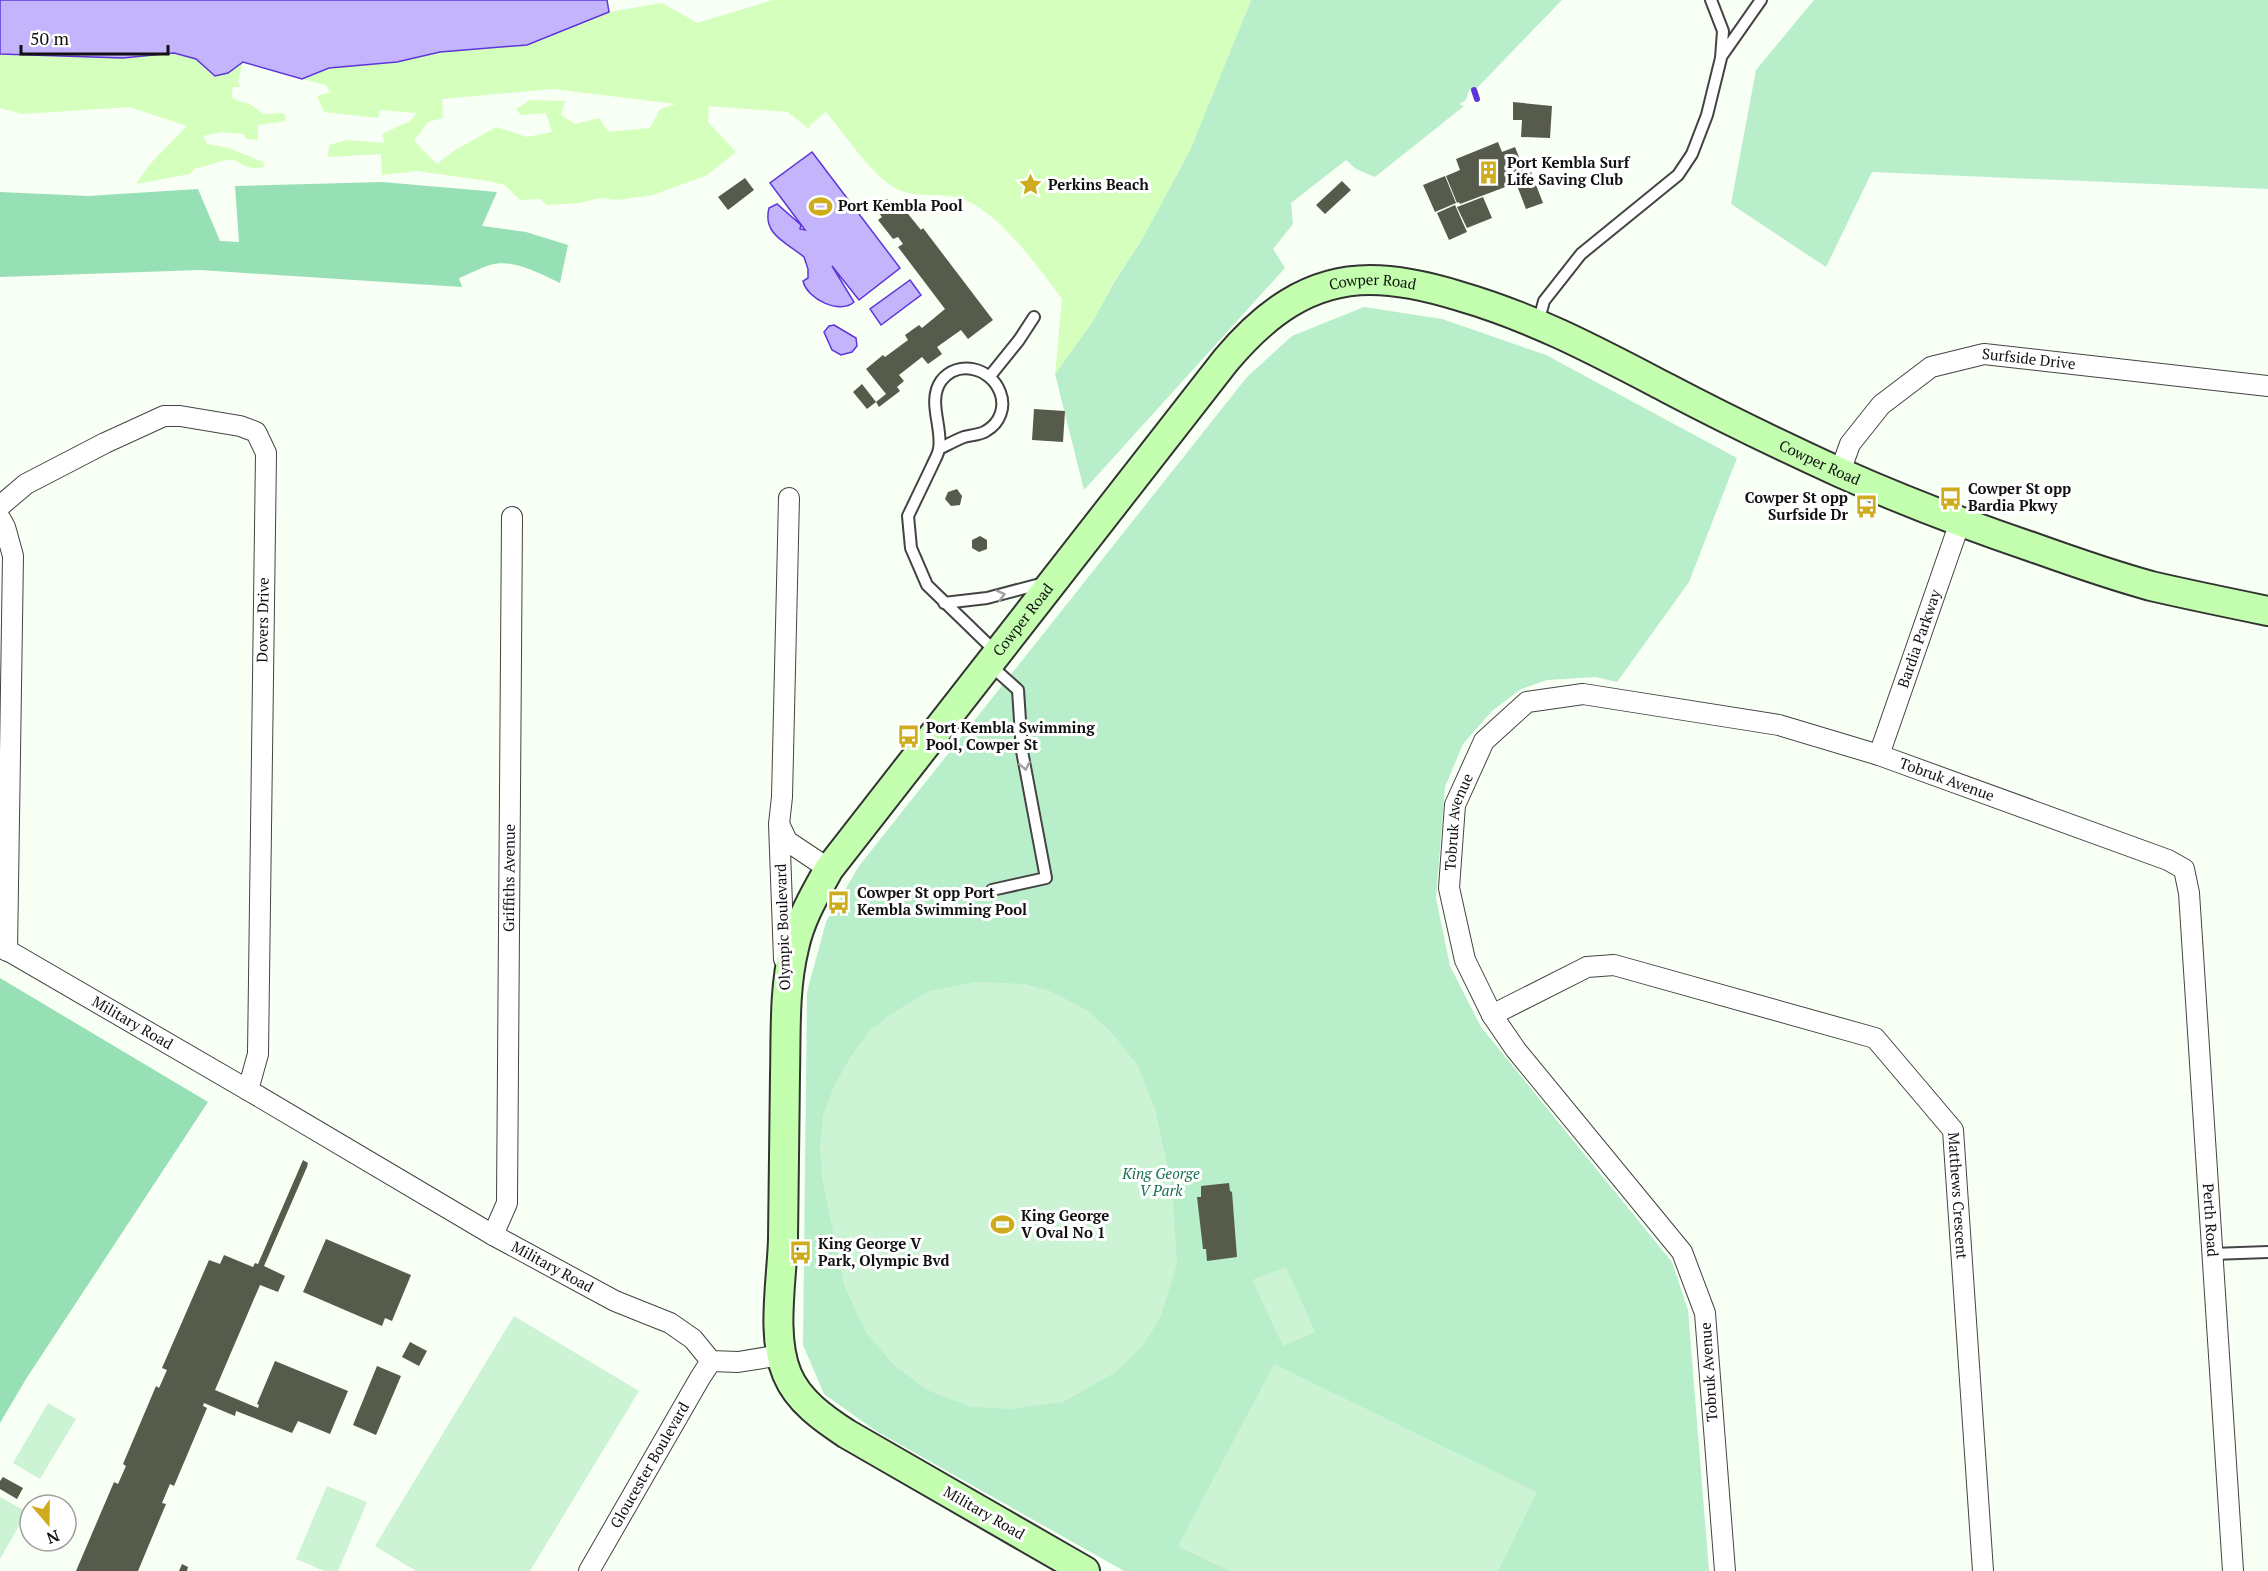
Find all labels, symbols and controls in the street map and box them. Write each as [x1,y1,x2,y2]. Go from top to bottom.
scale bar [21,18,168,56]
text: 50 m [30,26,70,50]
place label: Port Kembla Surf Life Saving Club [1507,152,1631,189]
building icon: Port Kembla Surf Life Saving Club [1476,159,1502,185]
place icon: Perkins Beach [1017,172,1043,198]
place label: Perkins Beach [1048,174,1149,194]
sports icon: Port Kembla Pool [807,193,833,219]
place label: Port Kembla Pool [838,195,963,215]
street label: Cowper Road [1327,269,1418,294]
street label: Surfside Drive [1981,343,2077,373]
street label: Cowper Road [1776,435,1864,489]
place label: Cowper St opp Bardia Pkwy [1968,478,2071,515]
bus stop icon: Cowper St opp Bardia Pkwy [1937,485,1963,511]
place label: Cowper St opp Surfside Dr [1745,487,1849,524]
bus stop icon: Cowper St opp Surfside Dr [1853,494,1879,520]
street label: Dovers Drive [251,577,273,663]
street label: Cowper Road [988,579,1057,660]
street label: Bardia Parkway [1892,586,1945,690]
one-way arrow [995,590,1006,602]
place label: Port Kembla Swimming Pool, Cowper St [926,717,1095,754]
bus stop icon: Port Kembla Swimming Pool, Cowper St [895,724,921,750]
street label: Tobruk Avenue [1897,752,1997,805]
one-way arrow [1018,761,1031,771]
street label: Tobruk Avenue [1439,770,1477,871]
street label: Griffiths Avenue [498,824,519,932]
street label: Olympic Boulevard [770,863,794,991]
place label: Cowper St opp Port Kembla Swimming Pool [857,882,1027,919]
bus stop icon: Cowper St opp Port Kembla Swimming Pool [826,889,852,915]
street label: Military Road [89,991,177,1053]
street label: Matthews Crescent [1944,1131,1973,1260]
park label: King George V Park [1121,1163,1200,1200]
street label: Perth Road [2199,1183,2224,1257]
place label: King George V Oval No 1 [1021,1205,1109,1242]
sports icon: King George V Oval No 1 [990,1212,1016,1238]
place label: King George V Park, Olympic Bvd [818,1233,950,1270]
street label: Military Road [508,1236,597,1297]
bus stop icon: King George V Park, Olympic Bvd [787,1240,813,1266]
street label: Tobruk Avenue [1695,1322,1721,1422]
street label: Gloucester Boulevard [605,1398,693,1531]
street label: Military Road [940,1481,1029,1543]
north arrow [18,1493,78,1553]
text: N [44,1525,63,1550]

